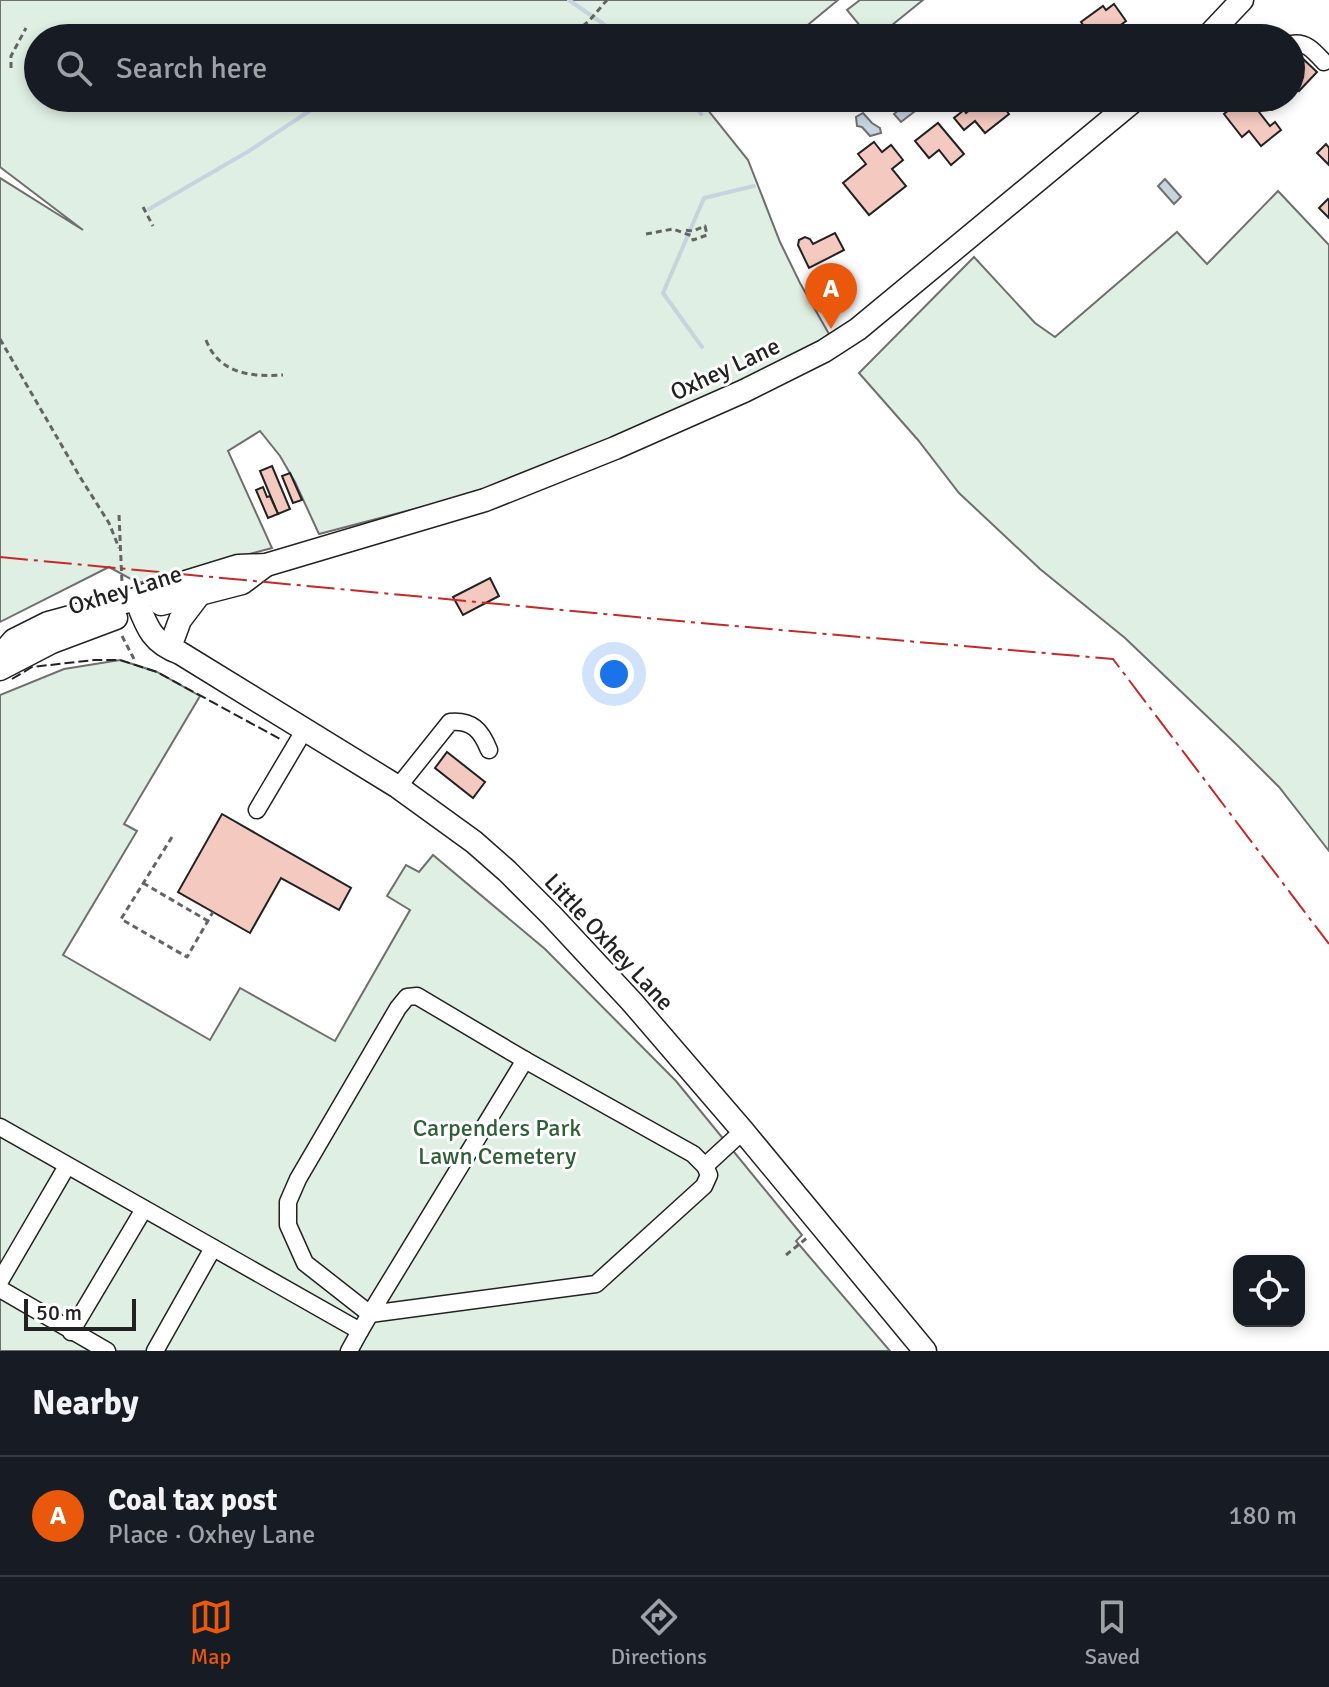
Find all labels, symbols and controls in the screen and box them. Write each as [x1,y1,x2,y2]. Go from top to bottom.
search box [24,24,1305,112]
icon: search [52,46,96,90]
text: Search here [116,50,267,87]
pin: A [805,263,857,329]
street label: Oxhey Lane [665,331,785,407]
street label: Oxhey Lane [64,558,186,622]
your location [594,654,634,694]
street label: Little Oxhey Lane [538,867,680,1017]
park label: Carpenders Park Lawn Cemetery [413,1113,581,1171]
map controls [1233,1255,1305,1327]
button: locate [1233,1255,1305,1327]
scale bar [24,1295,136,1331]
text: 50 m [36,1299,82,1326]
text: Nearby [32,1382,139,1424]
text: Coal tax post [108,1482,277,1519]
text: A [50,1500,66,1532]
text: 180 m [1228,1500,1297,1532]
text: Place · Oxhey Lane [108,1519,315,1551]
tab: Map [189,1595,233,1670]
tab: Directions [611,1595,707,1670]
tab: Saved [1085,1595,1140,1670]

